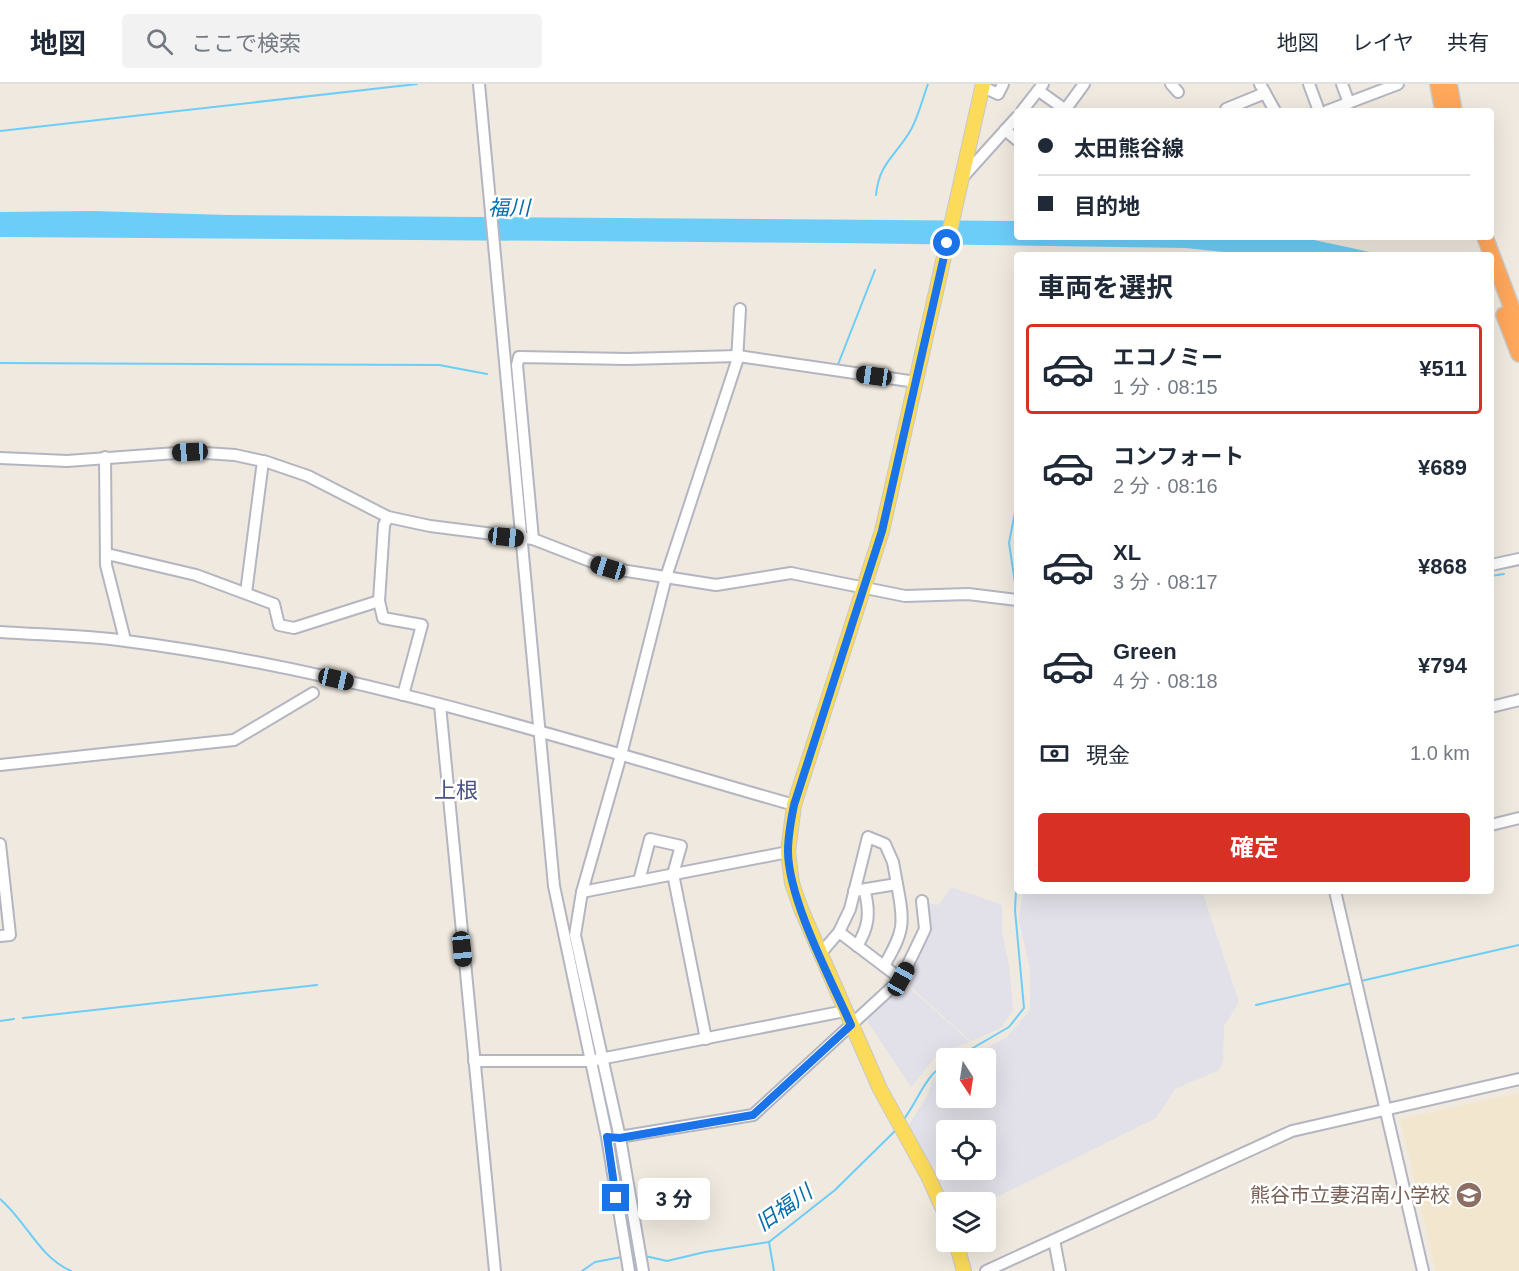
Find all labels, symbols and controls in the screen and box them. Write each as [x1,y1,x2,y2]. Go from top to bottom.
search box [122,14,542,68]
icon: search [143,25,176,58]
text: 地図 [30,28,86,59]
text: ここで検索 [191,31,301,56]
text: 地図 [1277,31,1319,54]
text: レイヤ [1352,31,1414,54]
text: 共有 [1447,31,1489,54]
text: 太田熊谷線 [1074,136,1184,161]
text: 目的地 [1074,194,1140,219]
water label: 福川 [488,196,532,219]
route start [933,229,960,256]
text: 車両を選択 [1038,273,1173,303]
icon: car [1041,342,1095,396]
text: エコノミー [1113,345,1223,370]
text: ¥511 [1419,356,1467,381]
car [855,365,893,387]
text: 1 分 · 08:15 [1113,376,1218,398]
icon: car [1041,441,1095,495]
car [172,442,208,462]
text: コンフォート [1113,444,1244,469]
text: ¥689 [1418,455,1467,480]
text: 2 分 · 08:16 [1113,475,1218,497]
car [487,526,525,548]
icon: car [1041,540,1095,594]
text: XL [1113,540,1141,565]
car [588,554,628,582]
text: ¥868 [1418,554,1467,579]
text: 3 分 · 08:17 [1113,571,1218,593]
icon: car [1041,639,1095,693]
text: Green [1113,639,1177,664]
text: ¥794 [1418,653,1467,678]
car [316,666,356,692]
text: 4 分 · 08:18 [1113,670,1218,692]
icon: cash [1038,737,1071,770]
text: 1.0 km [1410,742,1470,764]
text: 現金 [1086,743,1130,768]
district label: 上根 [434,778,478,803]
button: 確定 [1038,813,1470,882]
car [451,930,473,968]
car [884,959,918,999]
north arrow [936,1048,996,1108]
map controls [936,1048,996,1252]
button: locate [936,1120,996,1180]
callout: 3 分 [637,1177,709,1219]
water label: 旧福川 [751,1179,818,1235]
school or university icon: 熊谷市立妻沼南小学校 [1454,1180,1484,1210]
route end [602,1184,629,1211]
place label: 熊谷市立妻沼南小学校 [1250,1184,1450,1206]
text: 3 分 [656,1188,692,1210]
button: layers [936,1192,996,1252]

